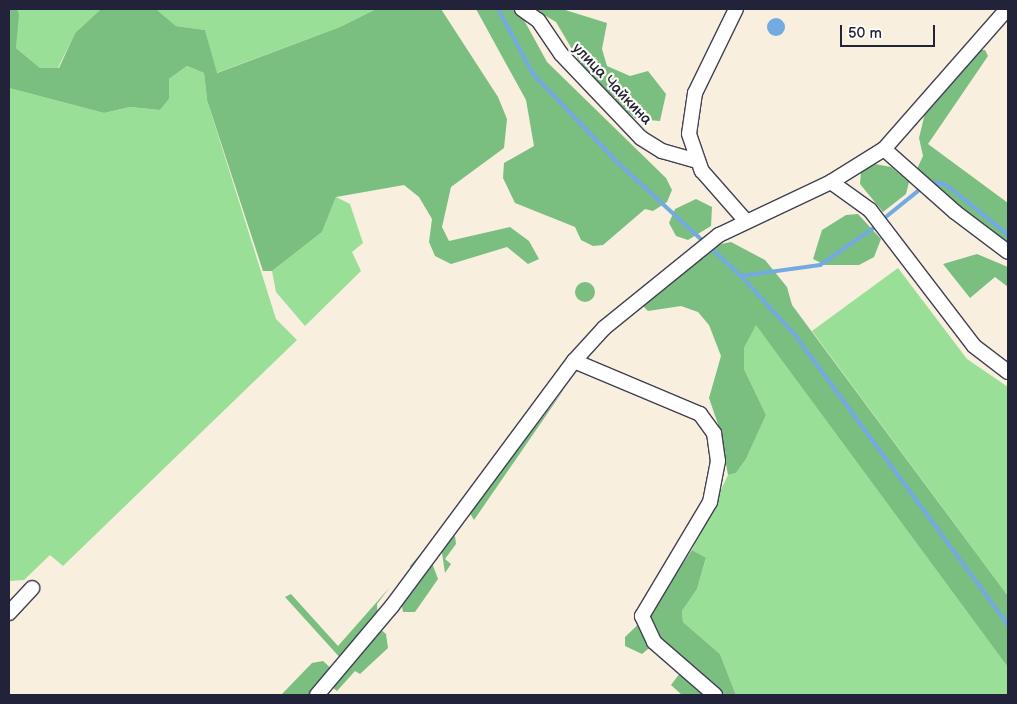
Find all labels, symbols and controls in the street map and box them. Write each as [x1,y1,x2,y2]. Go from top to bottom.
scale bar [842,15,937,47]
text: 50 m [848,24,882,43]
street label: улица Чайкина [568,39,656,129]

